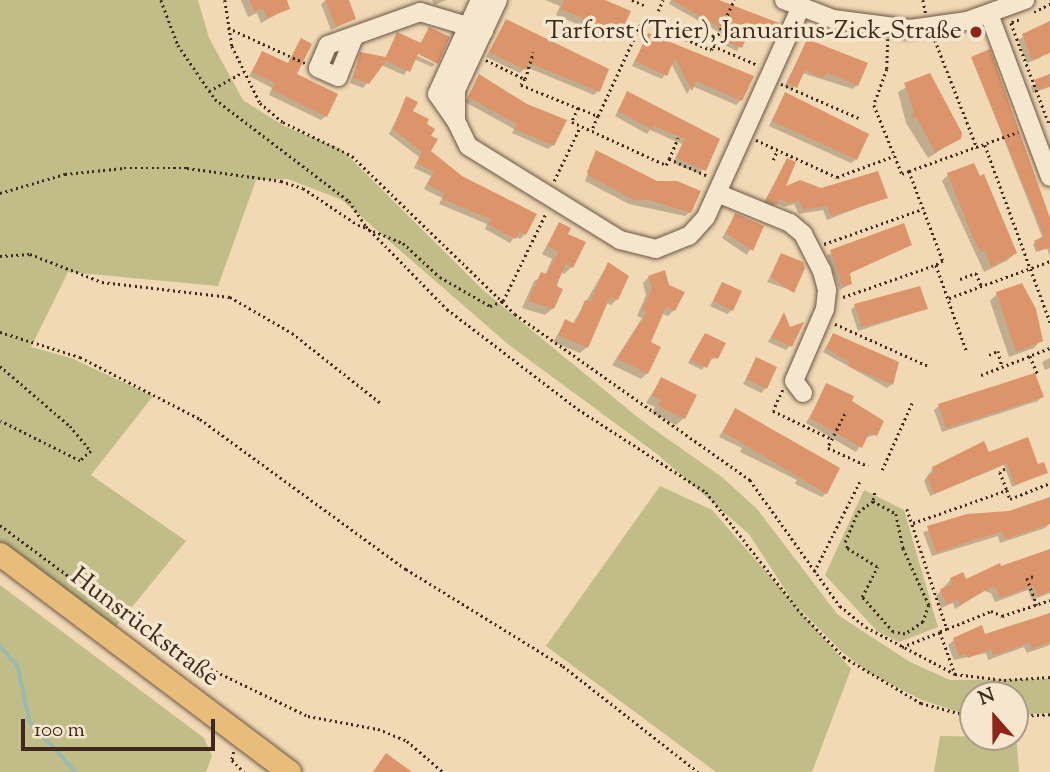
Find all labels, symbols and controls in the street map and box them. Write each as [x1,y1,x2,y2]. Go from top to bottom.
place label: Tarforst (Trier), Januarius-Zick-Straße [545,16,962,48]
marker: Tarforst (Trier), Januarius-Zick-Straße [968,24,984,40]
street label: Hunsrückstraße [63,562,225,694]
north arrow [959,681,1029,751]
text: N [975,682,999,713]
scale bar [24,706,219,750]
text: 100 m [34,716,85,746]

